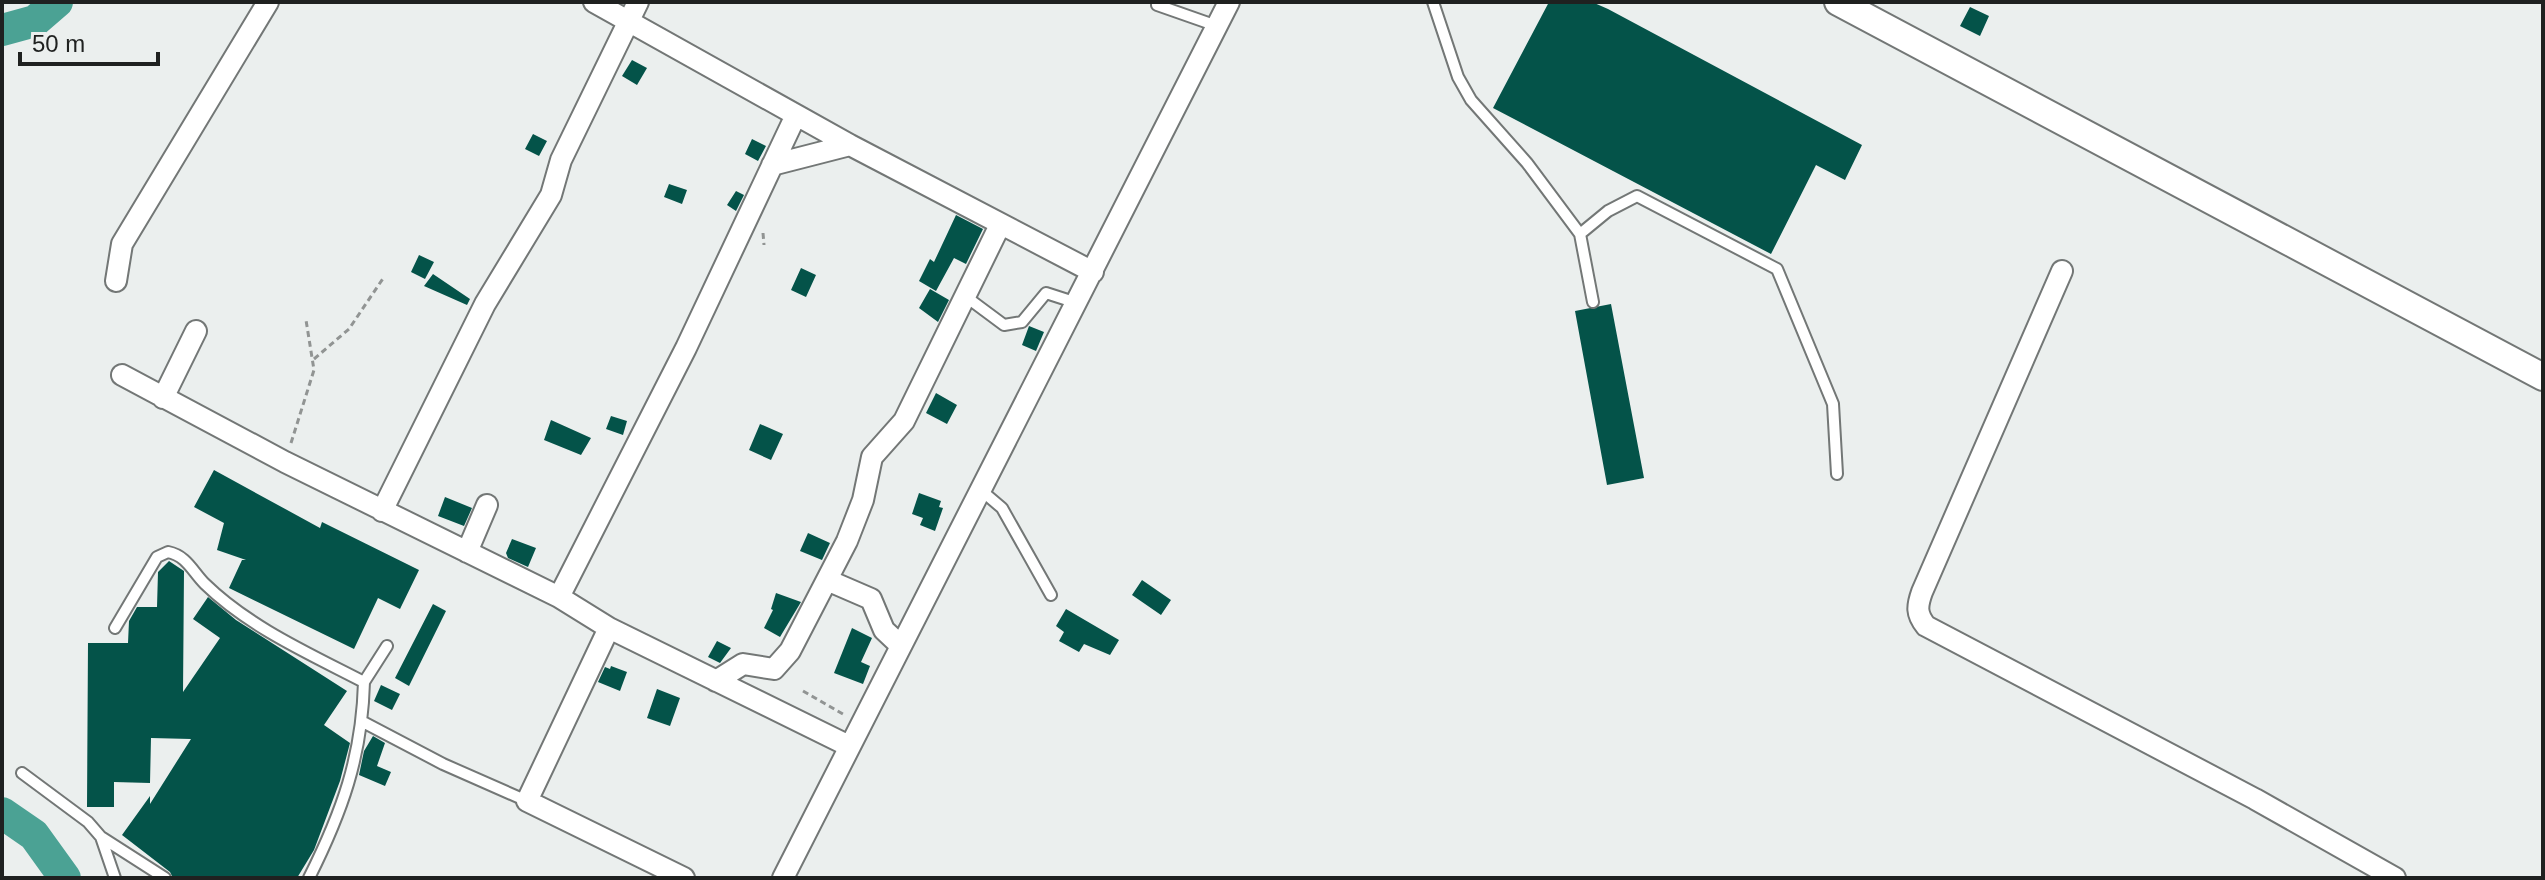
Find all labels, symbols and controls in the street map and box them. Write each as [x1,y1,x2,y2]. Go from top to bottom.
scale bar [20,16,158,66]
text: 50 m [32,30,85,57]

